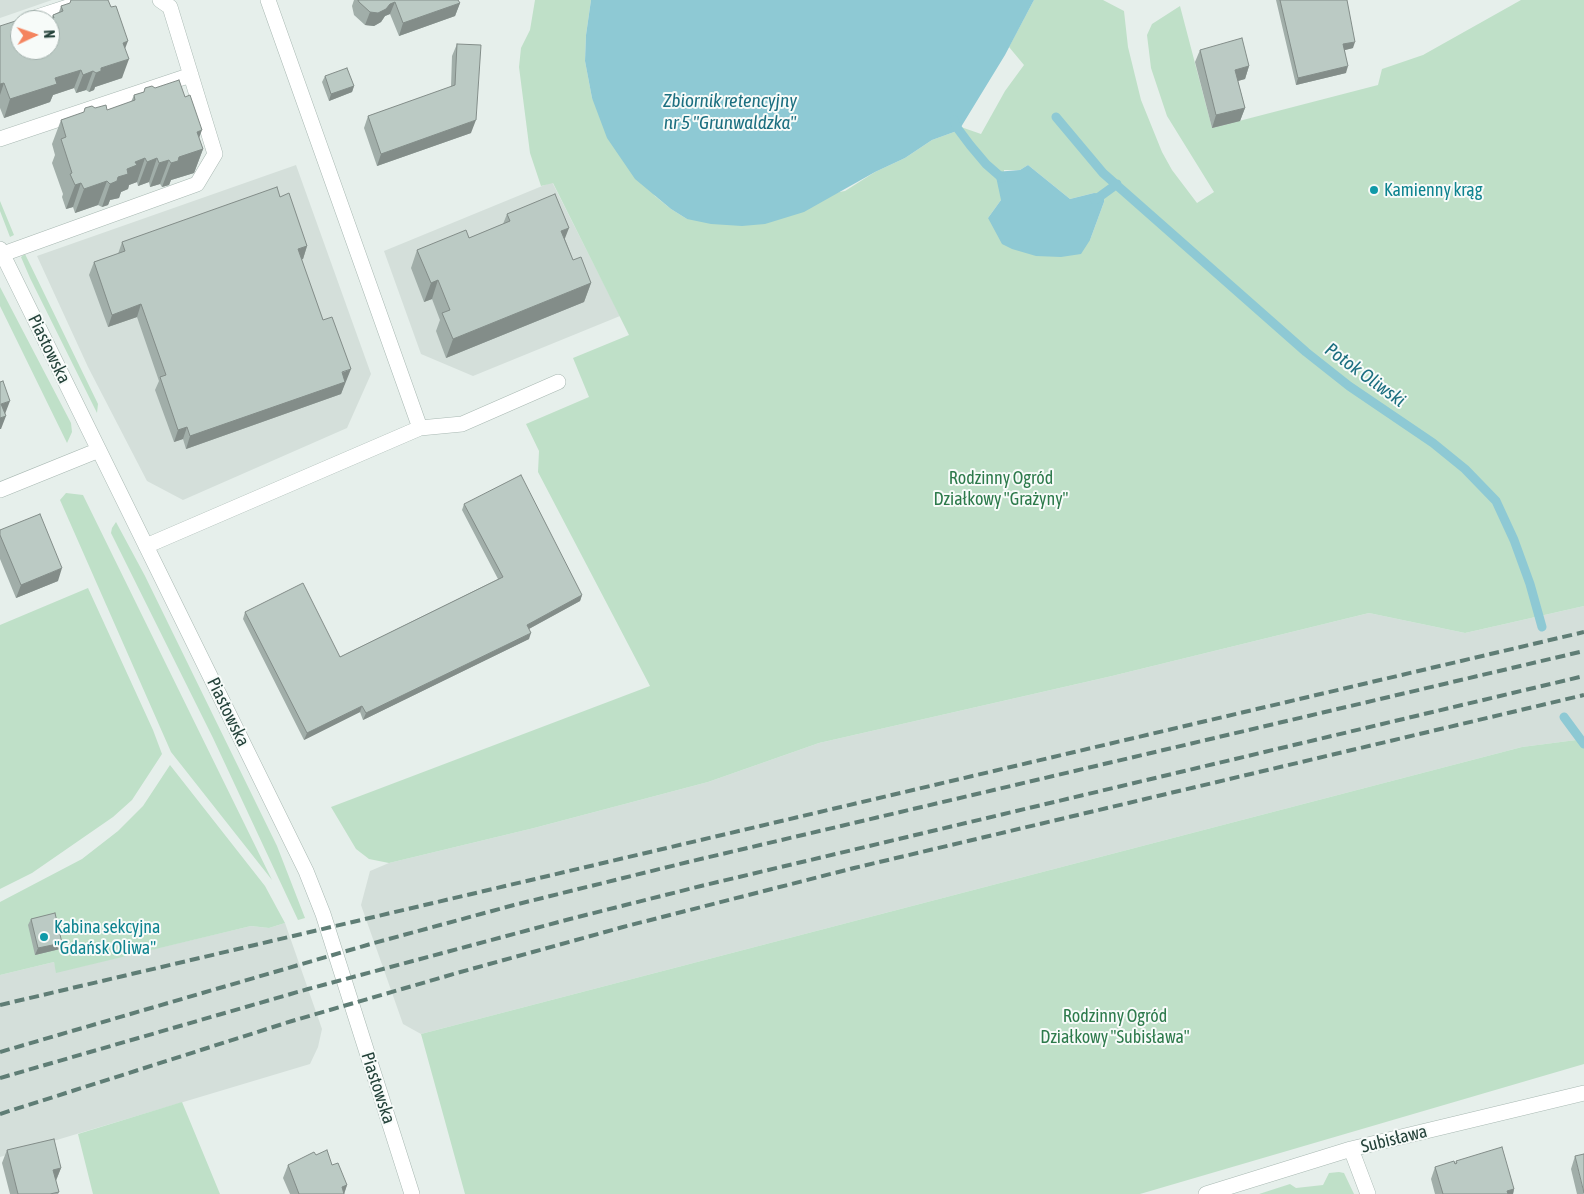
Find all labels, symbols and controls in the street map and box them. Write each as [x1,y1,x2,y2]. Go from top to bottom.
north arrow [10,10,60,60]
text: N [41,30,57,39]
water label: Zbiornik retencyjny nr 5 "Grunwaldzka" [663,90,797,134]
place label: Kamienny krąg [1384,179,1482,201]
marker: Kamienny krąg [1368,184,1380,196]
street label: Piastowska [23,311,75,387]
water label: Potok Oliwski [1320,338,1410,412]
park label: Rodzinny Ogród Działkowy "Grażyny" [934,467,1068,509]
street label: Piastowska [202,674,254,750]
place label: Kabina sekcyjna "Gdańsk Oliwa" [54,916,160,959]
marker: Kabina sekcyjna "Gdańsk Oliwa" [38,931,50,943]
park label: Rodzinny Ogród Działkowy "Subisława" [1040,1005,1190,1048]
street label: Piastowska [356,1049,400,1127]
street label: Subisława [1359,1120,1429,1158]

